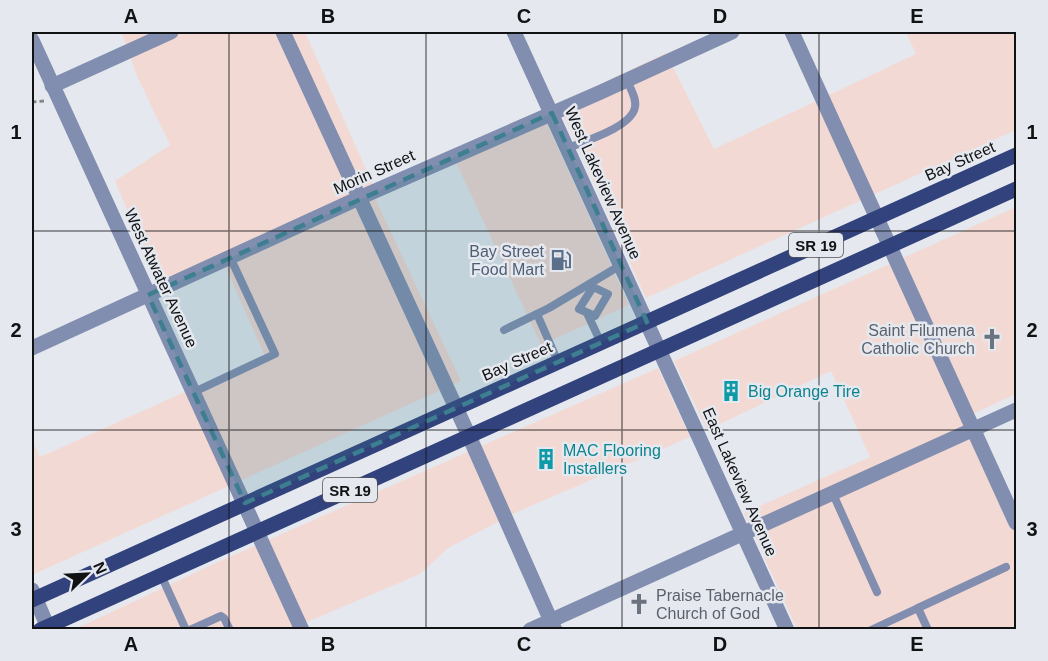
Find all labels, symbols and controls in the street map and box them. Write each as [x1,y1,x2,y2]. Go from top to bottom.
text: A [124,5,138,27]
text: B [321,5,335,27]
text: C [517,5,531,27]
text: D [713,5,727,27]
text: E [910,5,924,27]
street label: West Lakeview Avenue [562,104,644,262]
text: 1 [10,121,22,143]
text: 1 [1026,121,1038,143]
street label: Bay Street [922,138,998,184]
street label: Morin Street [331,146,418,197]
street label: West Atwater Avenue [121,206,201,350]
road number: SR 19 [789,233,843,257]
place label: Bay Street Food Mart [469,243,545,278]
fuel station icon: Bay Street Food Mart [549,248,573,272]
text: 2 [10,319,22,341]
text: 2 [1026,319,1038,341]
place label: Saint Filumena Catholic Church [861,322,975,357]
church icon: Saint Filumena Catholic Church [980,327,1004,351]
street label: Bay Street [479,338,555,384]
building icon: Big Orange Tire [719,379,743,403]
place label: Big Orange Tire [748,383,860,400]
street label: East Lakeview Avenue [700,405,780,559]
place label: MAC Flooring Installers [563,442,661,477]
building icon: MAC Flooring Installers [534,447,558,471]
road number: SR 19 [323,478,377,502]
text: 3 [10,518,22,540]
text: 3 [1026,518,1038,540]
north arrow [57,544,117,604]
text: N [90,559,110,577]
place label: Praise Tabernacle Church of God [656,587,784,622]
church icon: Praise Tabernacle Church of God [627,592,651,616]
text: A [124,633,138,655]
text: B [321,633,335,655]
text: C [517,633,531,655]
text: D [713,633,727,655]
text: E [910,633,924,655]

